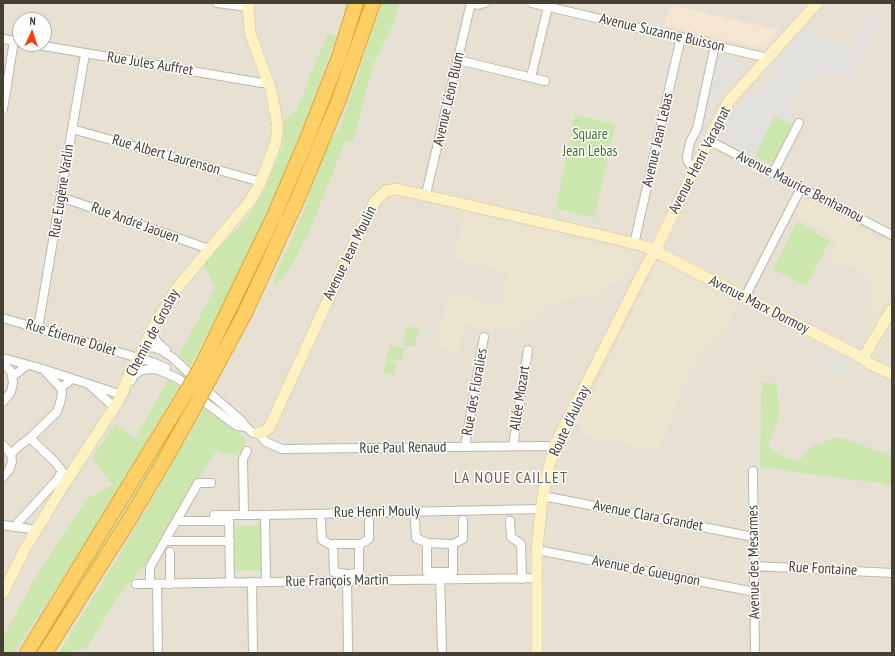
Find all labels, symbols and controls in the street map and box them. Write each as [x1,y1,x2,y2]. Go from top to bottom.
street label: Avenue Suzanne Buisson [598,10,726,56]
north arrow [12,12,52,52]
text: N [29,14,36,28]
street label: Rue Jules Auffret [106,48,194,80]
street label: Avenue Léon Blum [429,50,469,148]
street label: Avenue Jean Lebas [638,91,678,189]
street label: Avenue Henri Varagnat [665,103,735,217]
park label: Square Jean Lebas [563,126,617,161]
street label: Rue Albert Laurenson [110,131,222,179]
street label: Rue Eugène Varlin [46,143,78,239]
street label: Avenue Maurice Benhamou [733,147,867,227]
street label: Rue André Jaouen [89,199,181,247]
street label: Avenue Jean Moulin [319,203,381,303]
street label: Avenue Marx Dormoy [706,272,812,338]
street label: Chemin de Groslay [122,286,184,380]
street label: Rue Étienne Dolet [24,316,118,360]
street label: Rue des Floralies [458,347,492,437]
street label: Allée Mozart [506,364,534,432]
street label: Route d'Aulnay [546,383,594,459]
street label: Rue Paul Renaud [359,438,447,458]
district label: LA NOUE CAILLET [454,468,568,488]
street label: Avenue Clara Grandet [591,497,705,535]
street label: Rue Henri Mouly [334,502,420,522]
street label: Avenue des Mesarmes [744,505,764,619]
street label: Avenue de Gueugnon [590,552,702,590]
street label: Rue Fontaine [788,558,858,580]
street label: Rue François Martin [285,571,389,591]

